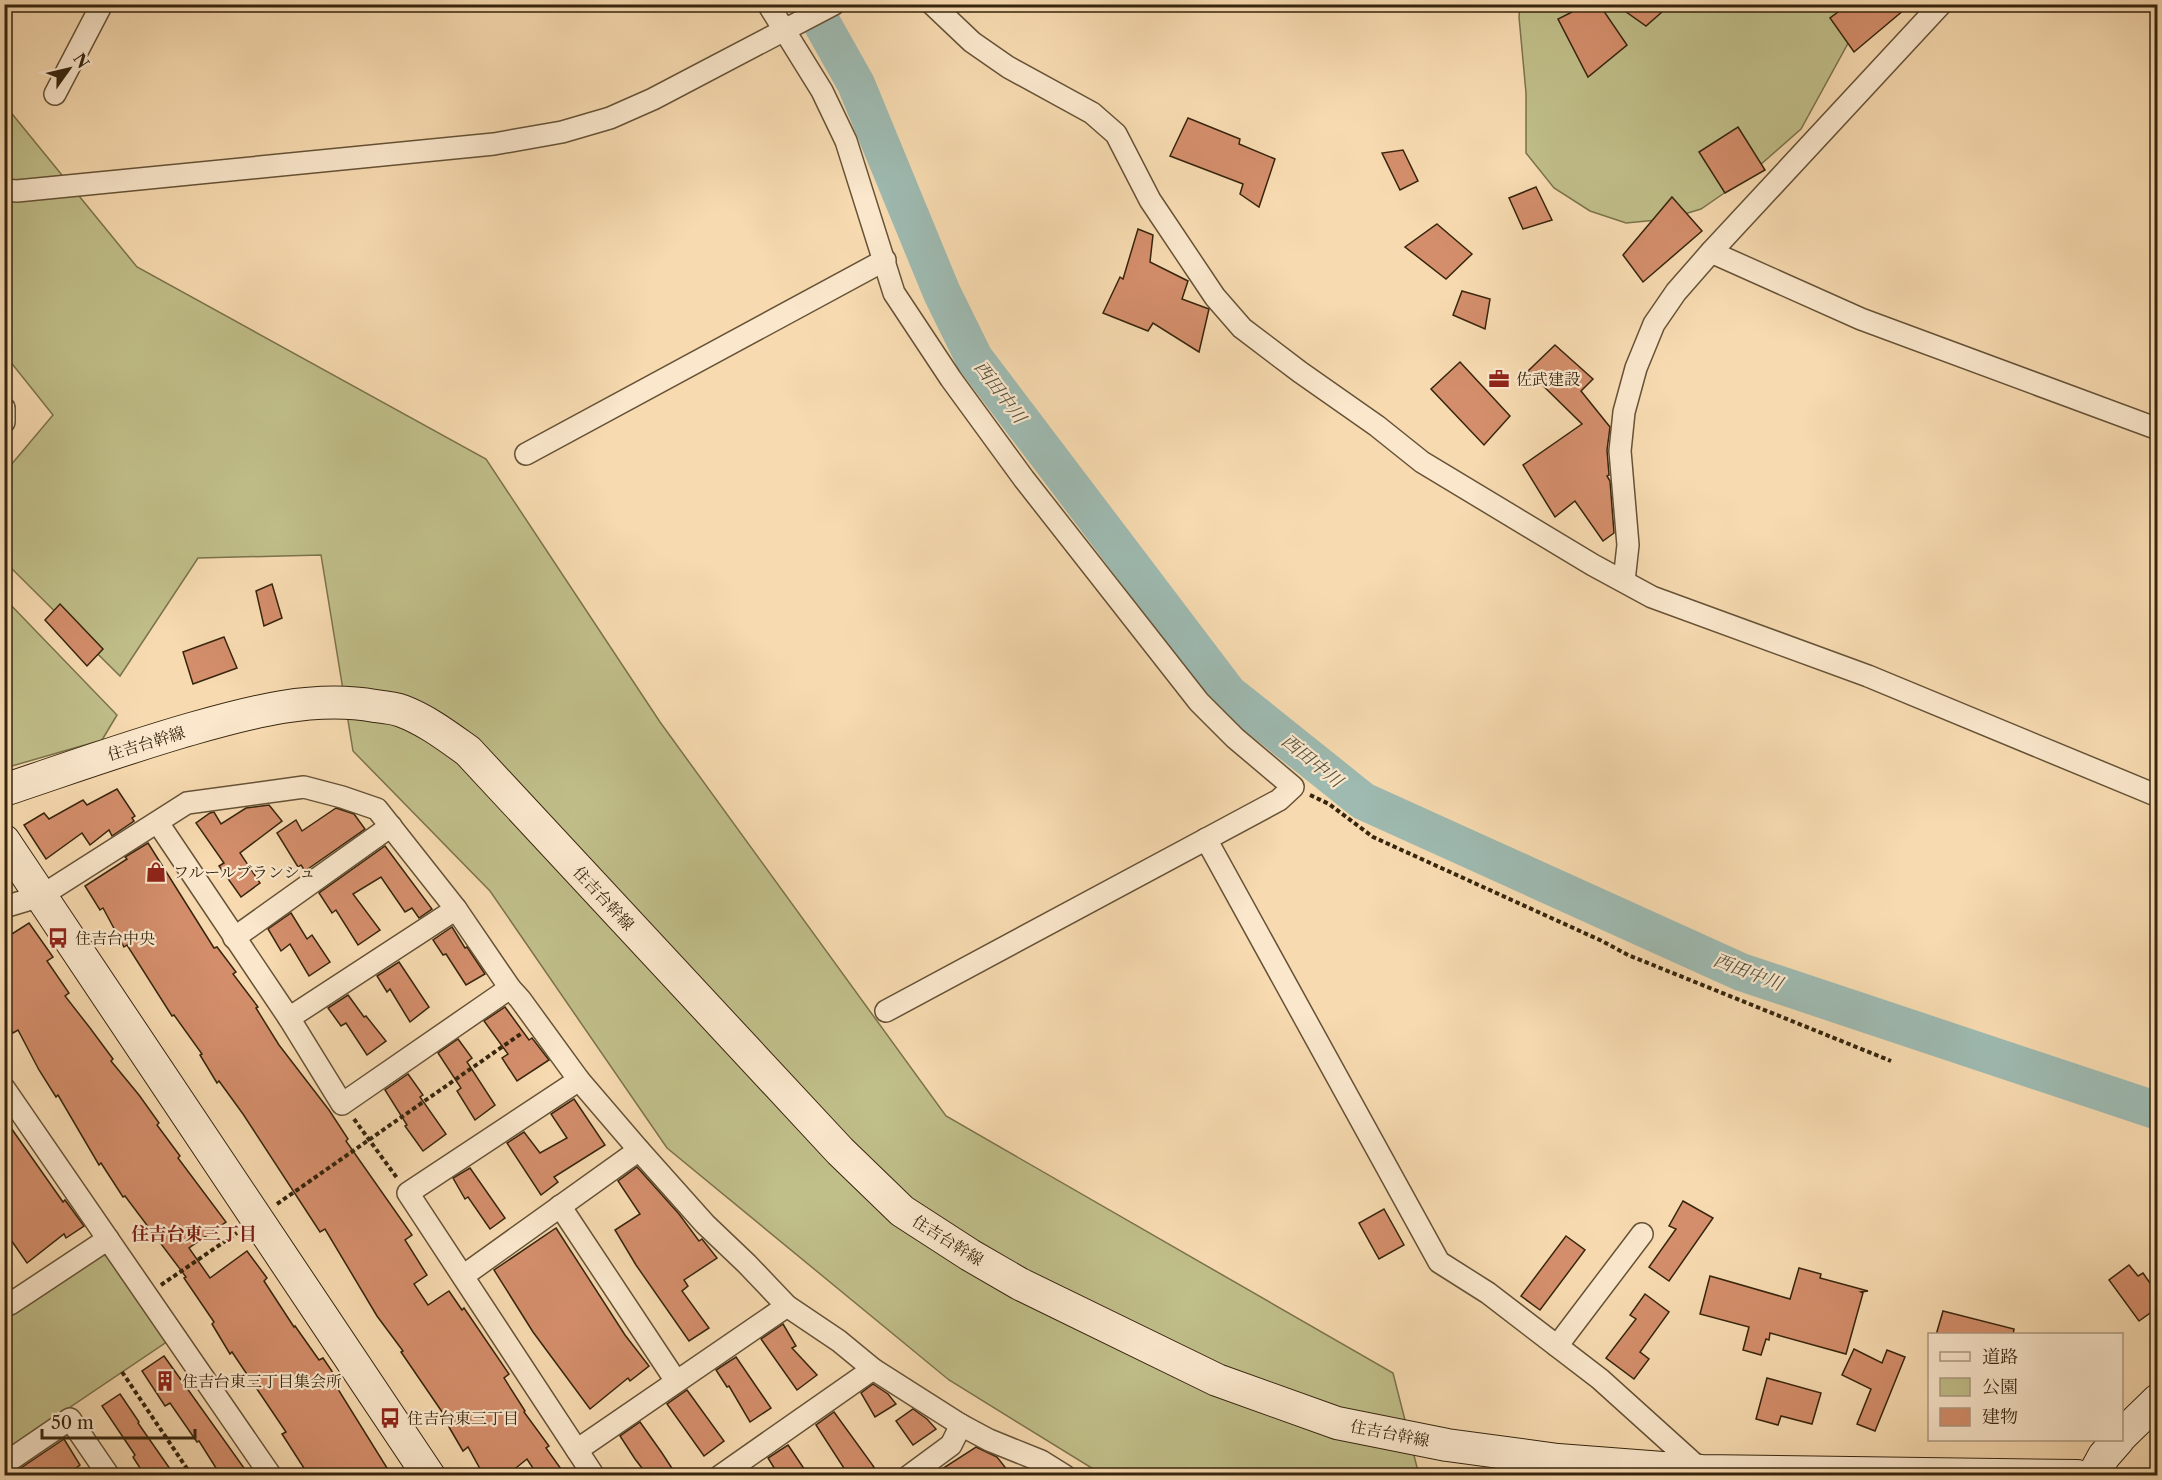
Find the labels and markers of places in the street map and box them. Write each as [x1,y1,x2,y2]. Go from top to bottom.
office icon: 佐武建設 [1487,367,1511,391]
place label: 佐武建設 [1516,369,1580,389]
shop icon: フルールブランシュ [144,860,168,884]
place label: フルールブランシュ [173,862,315,882]
bus stop icon: 住吉台中央 [46,926,70,950]
place label: 住吉台中央 [75,928,155,948]
building icon: 住吉台東三丁目集会所 [153,1369,177,1393]
place label: 住吉台東三丁目集会所 [182,1371,342,1391]
bus stop icon: 住吉台東三丁目 [378,1406,402,1430]
place label: 住吉台東三丁目 [407,1408,519,1428]

